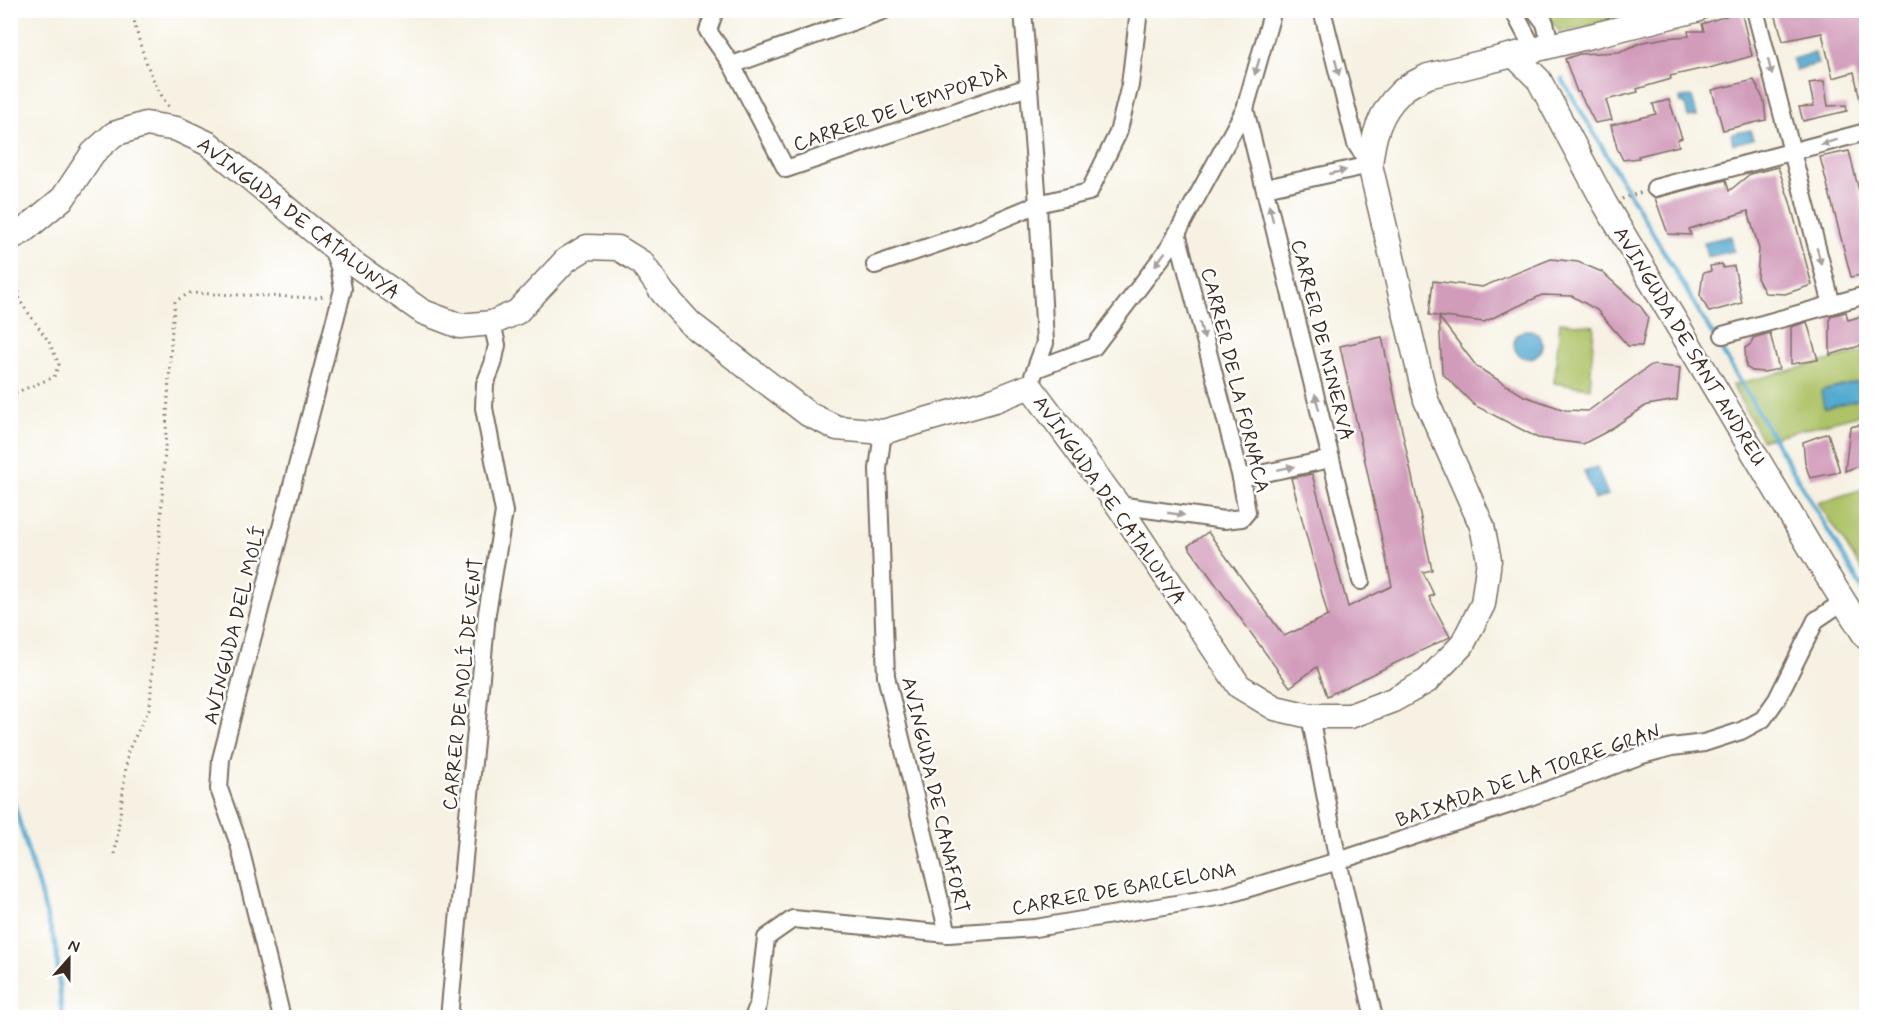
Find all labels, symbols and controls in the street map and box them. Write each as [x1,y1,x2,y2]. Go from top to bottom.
one-way arrow [1252,58,1261,76]
one-way arrow [1332,58,1342,76]
one-way arrow [1765,58,1775,76]
street label: CARRER DE L'EMPORDÀ [790,60,1011,159]
street label: AVINGUDA DE CATALUNYA [191,132,405,307]
one-way arrow [1820,138,1838,148]
one-way arrow [1329,167,1348,176]
one-way arrow [1265,203,1275,222]
street label: AVINGUDA DE SANT ANDREU [1606,222,1771,472]
street label: CARRER DE MINERVA [1283,237,1360,444]
one-way arrow [1815,247,1824,265]
one-way arrow [1155,251,1167,266]
street label: CARRER DE LA FORNACA [1193,265,1276,496]
one-way arrow [1198,321,1208,340]
street label: AVINGUDA DE CATALUNYA [1026,391,1192,611]
one-way arrow [1311,393,1321,411]
one-way arrow [1277,463,1296,472]
one-way arrow [1166,510,1185,519]
street label: AVINGUDA DEL MOLÍ [198,523,273,728]
street label: CARRER DE MOLÍ DE VENT [437,557,490,812]
street label: AVINGUDA DE CANAFORT [894,675,975,916]
street label: BAIXADA DE LA TORRE GRAN [1392,718,1665,835]
street label: CARRER DE BARCELONA [1010,856,1239,923]
north arrow [39,929,99,989]
text: N [65,935,83,958]

